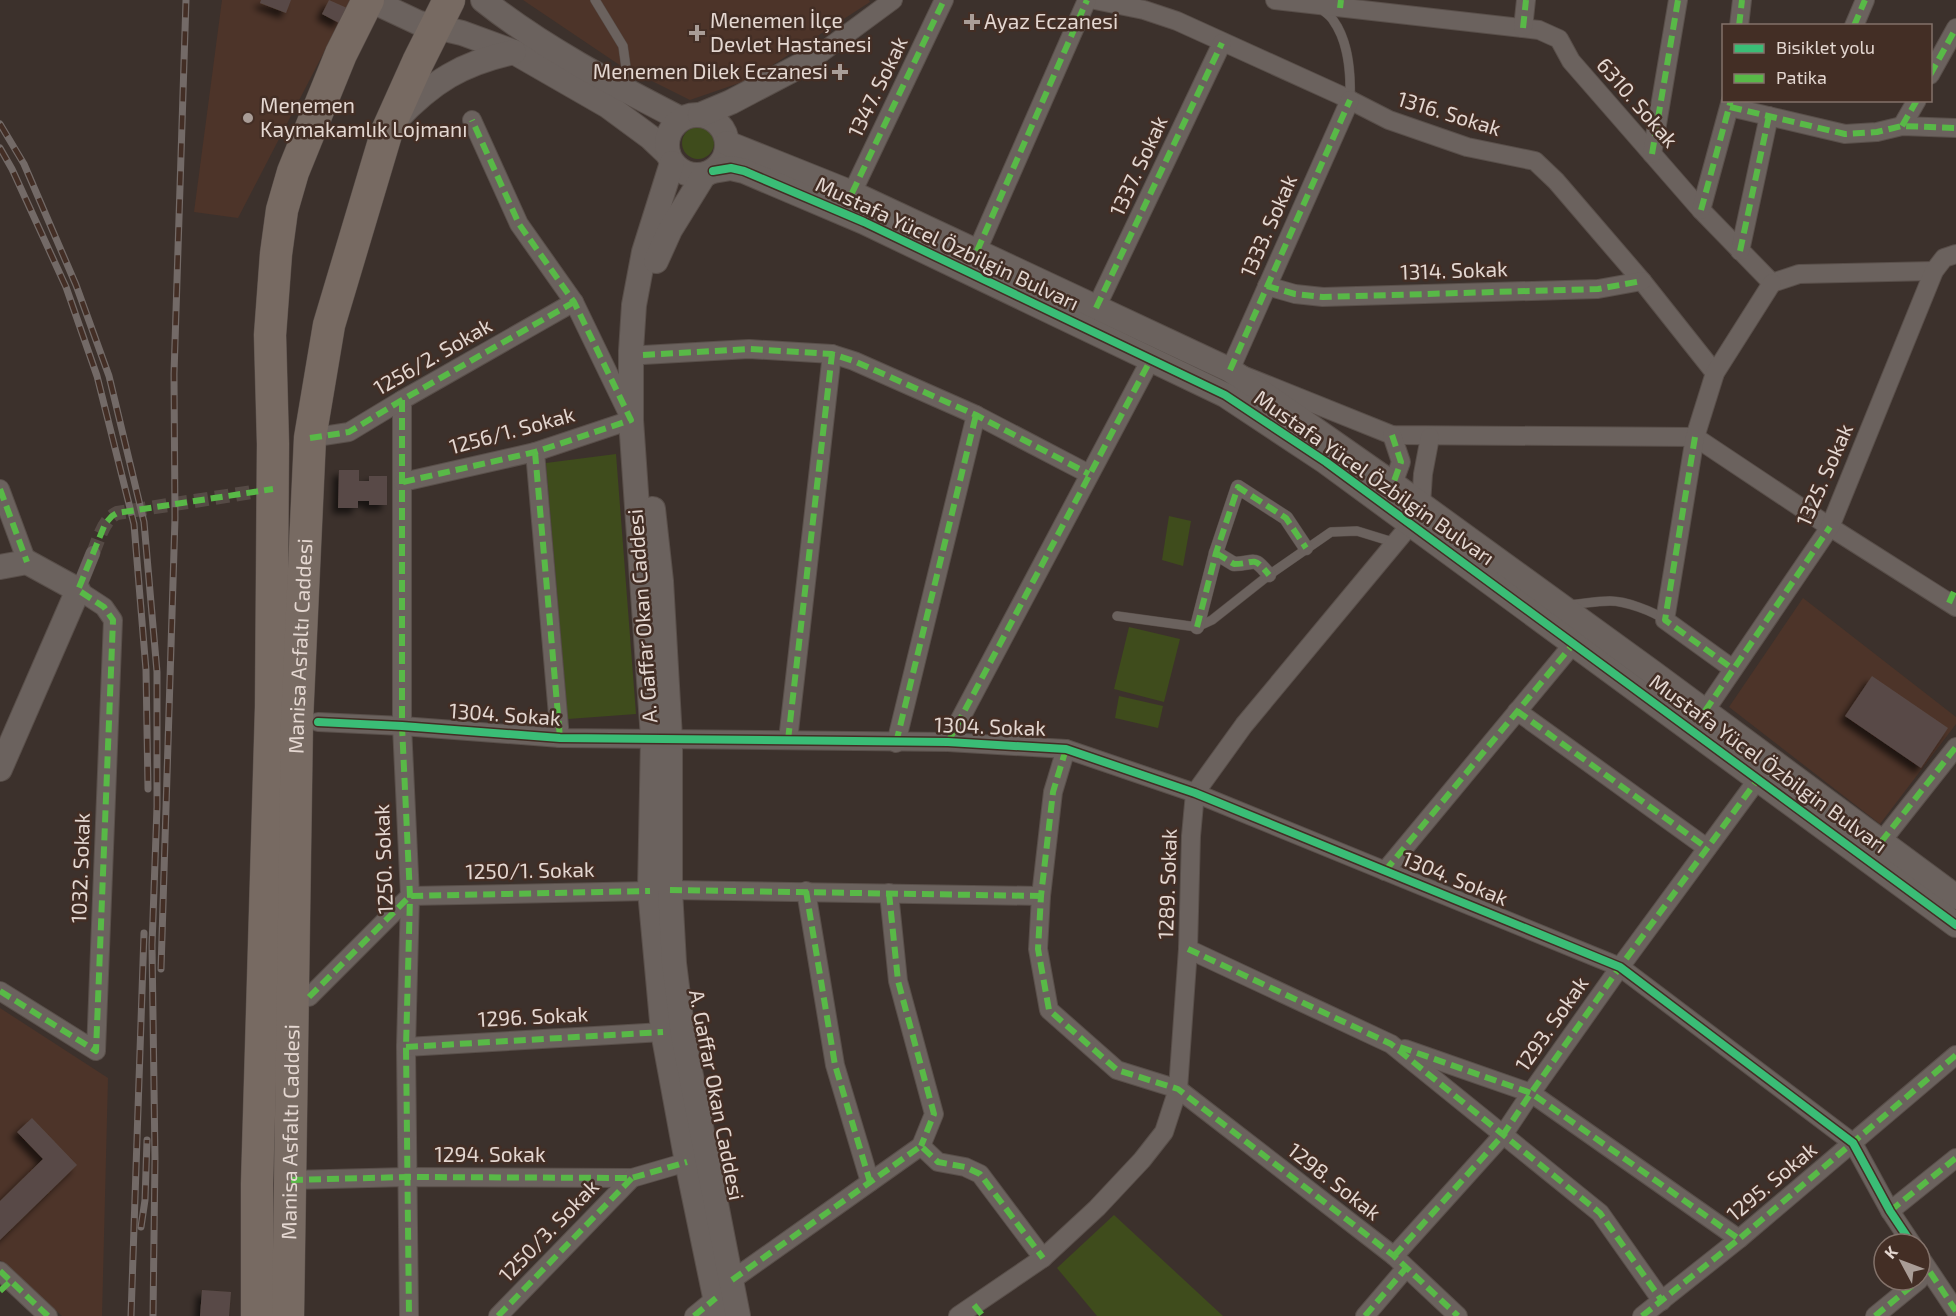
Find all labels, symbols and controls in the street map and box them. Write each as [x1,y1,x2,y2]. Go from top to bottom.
place label: Menemen İlçe Devlet Hastanesi [710,7,872,56]
place label: Ayaz Eczanesi [984,8,1118,33]
marker: Ayaz Eczanesi [965,15,979,29]
marker: Menemen İlçe Devlet Hastanesi [688,24,706,42]
legend [1722,24,1932,102]
street label: 1347. Sokak [842,32,912,141]
text: Bisiklet yolu [1776,36,1875,58]
street label: 6310. Sokak [1592,52,1684,152]
place label: Menemen Dilek Eczanesi [593,58,828,83]
marker: Menemen Dilek Eczanesi [833,65,847,79]
text: Patika [1776,66,1827,88]
street label: 1316. Sokak [1395,85,1504,140]
place label: Menemen Kaymakamlık Lojmanı [260,92,468,142]
marker: Menemen Kaymakamlık Lojmanı [241,111,255,125]
street label: 1337. Sokak [1104,111,1172,219]
street label: 1333. Sokak [1234,170,1301,280]
street label: Mustafa Yücel Özbilgin Bulvarı [812,171,1083,315]
street label: 1314. Sokak [1400,255,1508,284]
street label: 1256/2. Sokak [369,312,496,400]
street label: Mustafa Yücel Özbilgin Bulvarı [1250,384,1500,570]
street label: 1256/1. Sokak [446,401,577,458]
street label: 1325. Sokak [1790,419,1857,529]
street label: A. Gaffar Okan Caddesi [622,508,661,724]
street label: Manisa Asfaltı Caddesi [283,538,316,754]
street label: Mustafa Yücel Özbilgin Bulvarı [1645,668,1893,857]
street label: 1304. Sokak [449,697,562,730]
street label: 1304. Sokak [934,711,1047,740]
street label: 1250. Sokak [368,803,397,915]
street label: 1032. Sokak [65,812,94,924]
street label: 1289. Sokak [1152,828,1181,940]
street label: 1304. Sokak [1399,845,1512,910]
street label: 1250/1. Sokak [465,856,595,883]
street label: 1293. Sokak [1509,971,1593,1075]
street label: A. Gaffar Okan Caddesi [685,987,750,1202]
street label: 1296. Sokak [477,1000,589,1031]
street label: Manisa Asfaltı Caddesi [275,1024,303,1240]
street label: 1295. Sokak [1721,1136,1821,1226]
street label: 1298. Sokak [1283,1137,1387,1225]
street label: 1294. Sokak [434,1141,546,1166]
street label: 1250/3. Sokak [493,1173,603,1286]
north arrow [1872,1232,1932,1292]
text: K [1880,1241,1901,1262]

